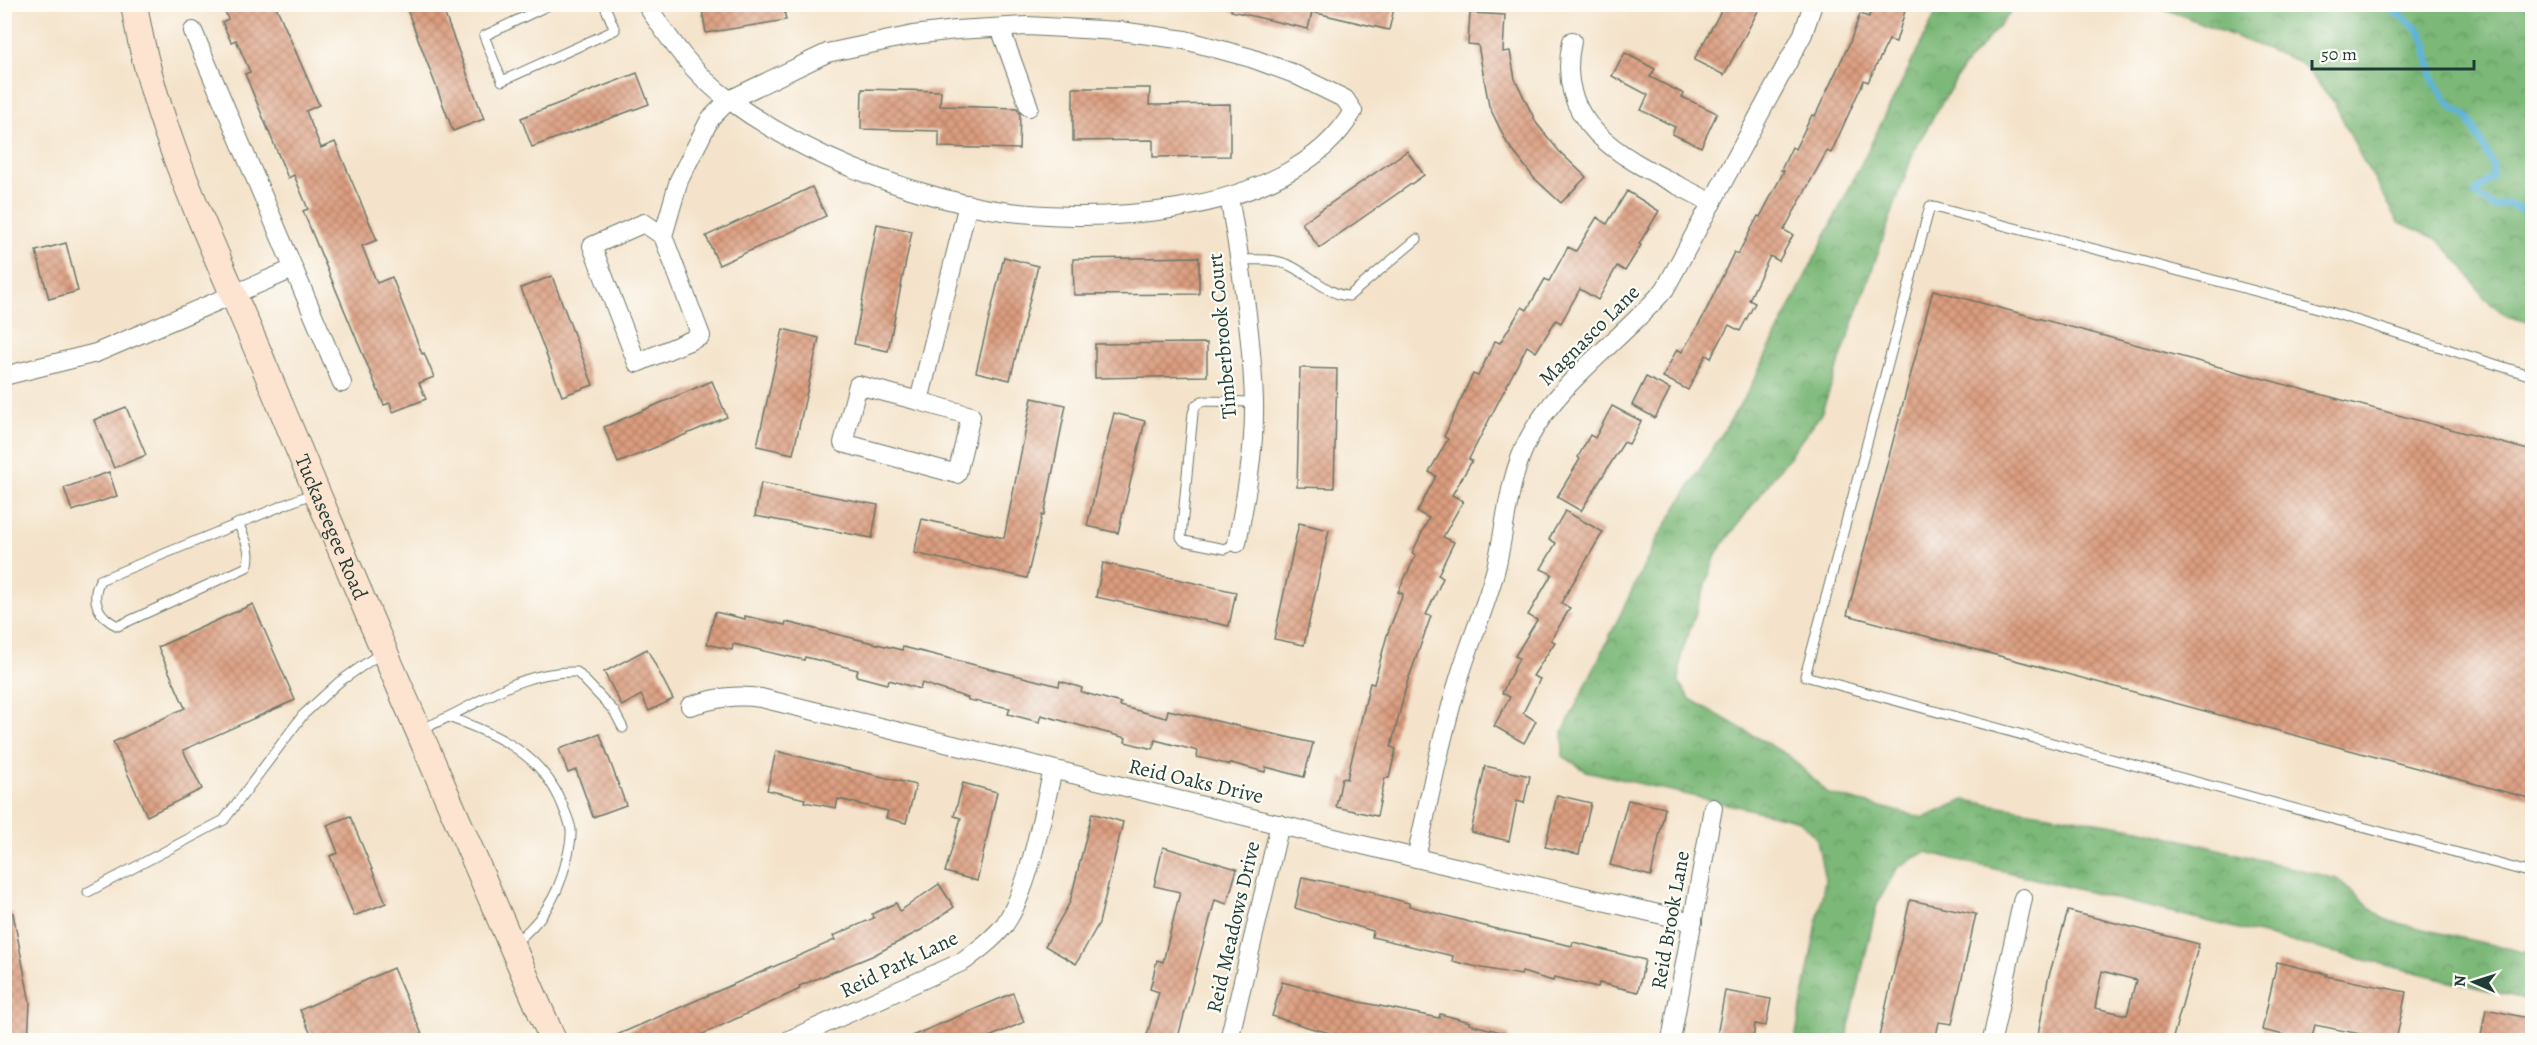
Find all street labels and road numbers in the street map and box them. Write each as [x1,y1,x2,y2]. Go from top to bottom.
street label: Timberbrook Court [1201,252,1243,420]
street label: Magnasco Lane [1532,278,1646,392]
street label: Tuckaseegee Road [288,450,375,604]
street label: Reid Oaks Drive [1126,752,1266,810]
street label: Reid Meadows Drive [1200,838,1266,1016]
street label: Reid Brook Lane [1644,849,1696,991]
street label: Reid Park Lane [835,923,963,1005]

